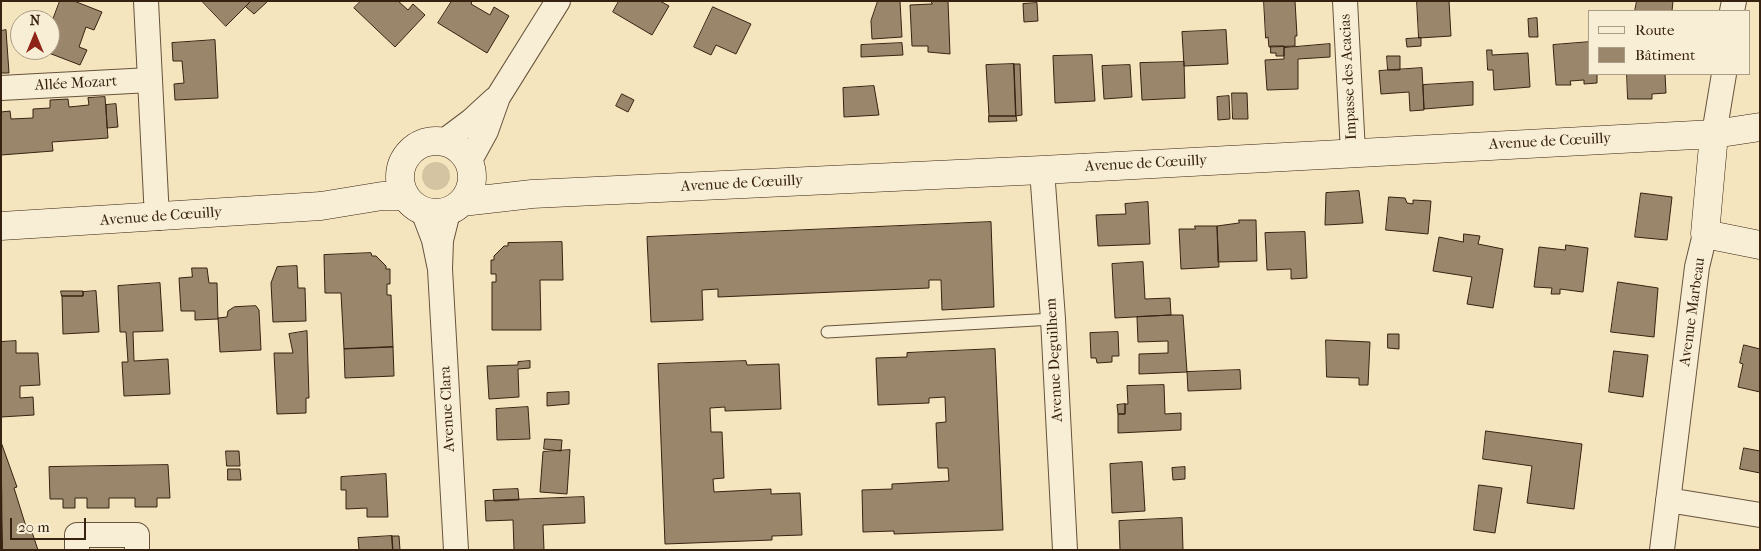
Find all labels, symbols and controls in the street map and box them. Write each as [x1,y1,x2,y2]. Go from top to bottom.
north arrow [10,10,60,60]
legend [1588,10,1751,75]
text: N [30,12,40,29]
street label: Impasse des Acacias [1337,13,1361,141]
text: Route [1635,21,1674,39]
text: Bâtiment [1635,46,1695,64]
street label: Allée Mozart [34,73,118,95]
street label: Avenue de Cœuilly [1488,130,1612,154]
street label: Avenue de Cœuilly [1084,152,1208,176]
street label: Avenue de Cœuilly [680,172,804,196]
street label: Avenue de Cœuilly [99,204,223,230]
street label: Avenue Marbeau [1676,257,1710,367]
street label: Avenue Deguilhem [1043,298,1067,422]
street label: Avenue Clara [437,366,459,452]
scale bar [12,508,89,540]
text: 20 m [18,518,50,536]

